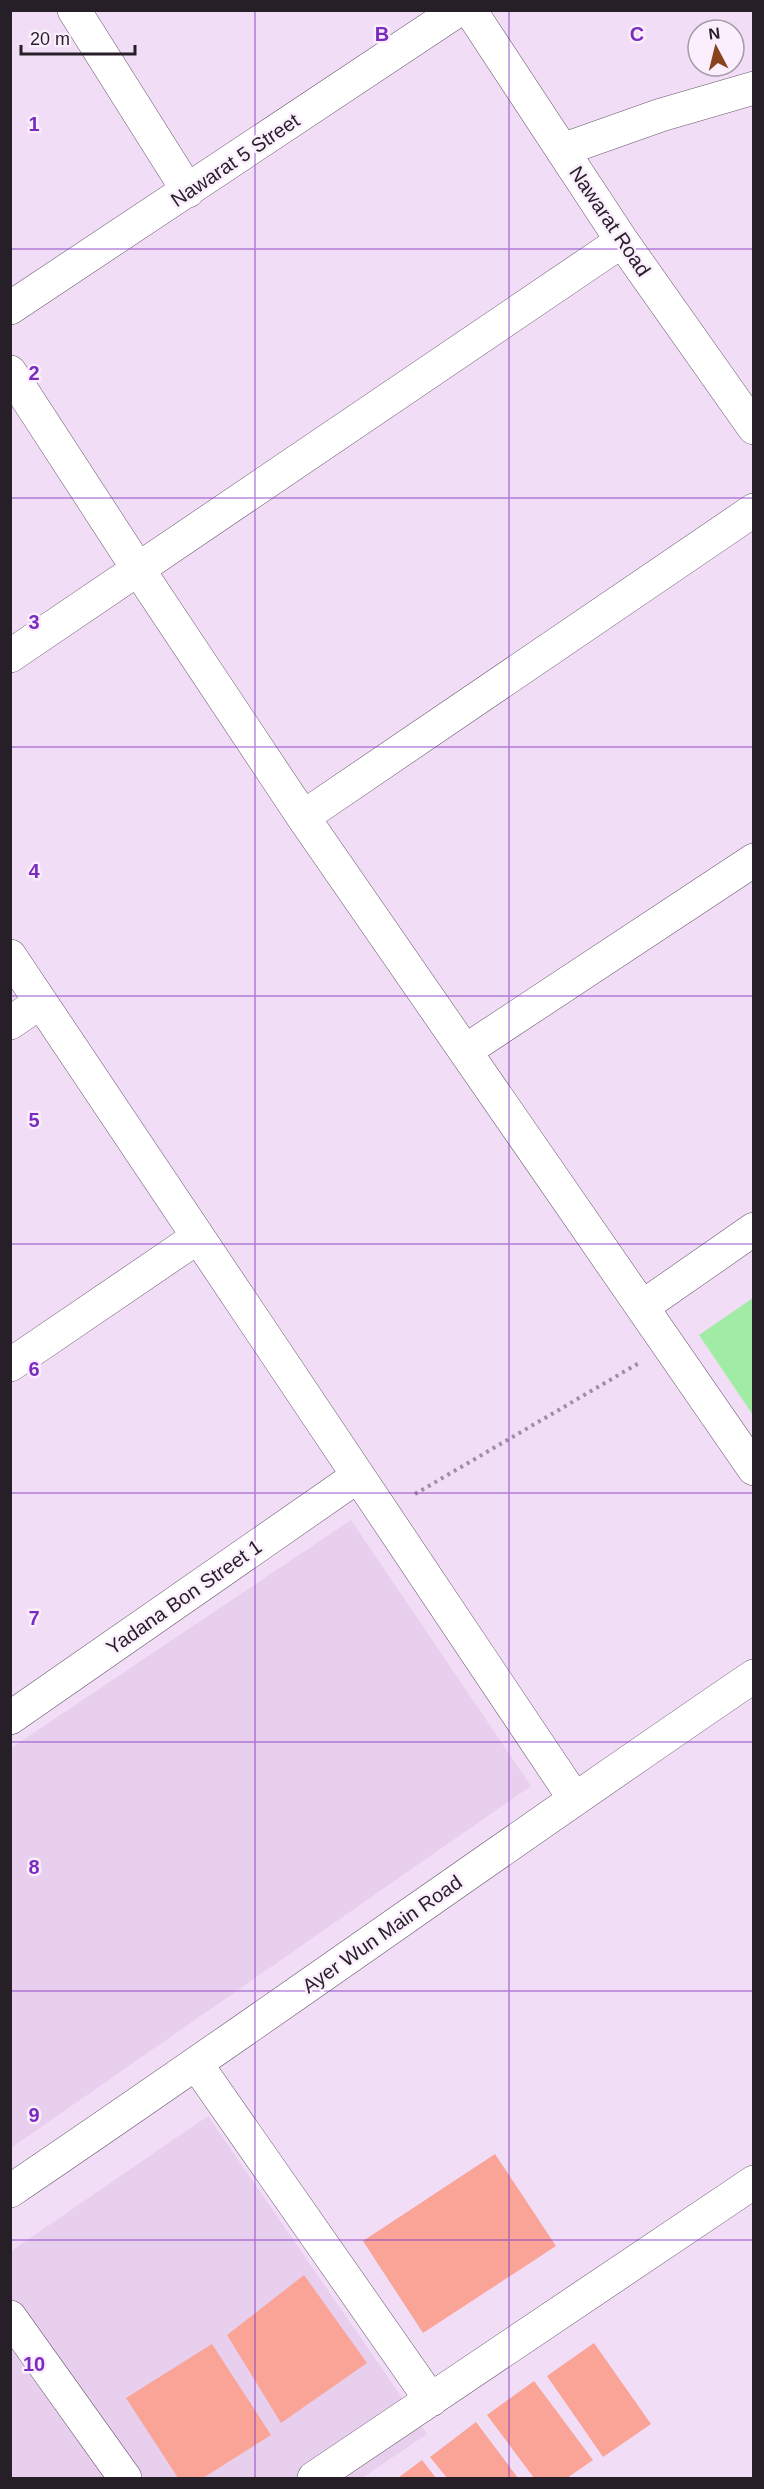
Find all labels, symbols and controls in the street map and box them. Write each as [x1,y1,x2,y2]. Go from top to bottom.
scale bar [21,18,135,56]
north arrow [686,18,746,78]
text: B [375,23,389,45]
text: C [630,23,644,45]
text: N [707,24,721,43]
text: 20 m [30,29,70,49]
street label: Nawarat 5 Street [167,109,304,211]
text: 1 [28,113,40,135]
street label: Nawarat Road [565,162,655,280]
text: 2 [28,362,40,384]
text: 3 [28,611,40,633]
text: 4 [28,860,40,882]
text: 5 [28,1109,40,1131]
text: 6 [28,1358,40,1380]
street label: Yadana Bon Street 1 [102,1535,266,1659]
text: 7 [28,1607,40,1629]
text: 8 [28,1856,40,1878]
street label: Ayer Wun Main Road [298,1871,466,1997]
text: 9 [28,2104,40,2126]
text: 10 [23,2353,45,2375]

